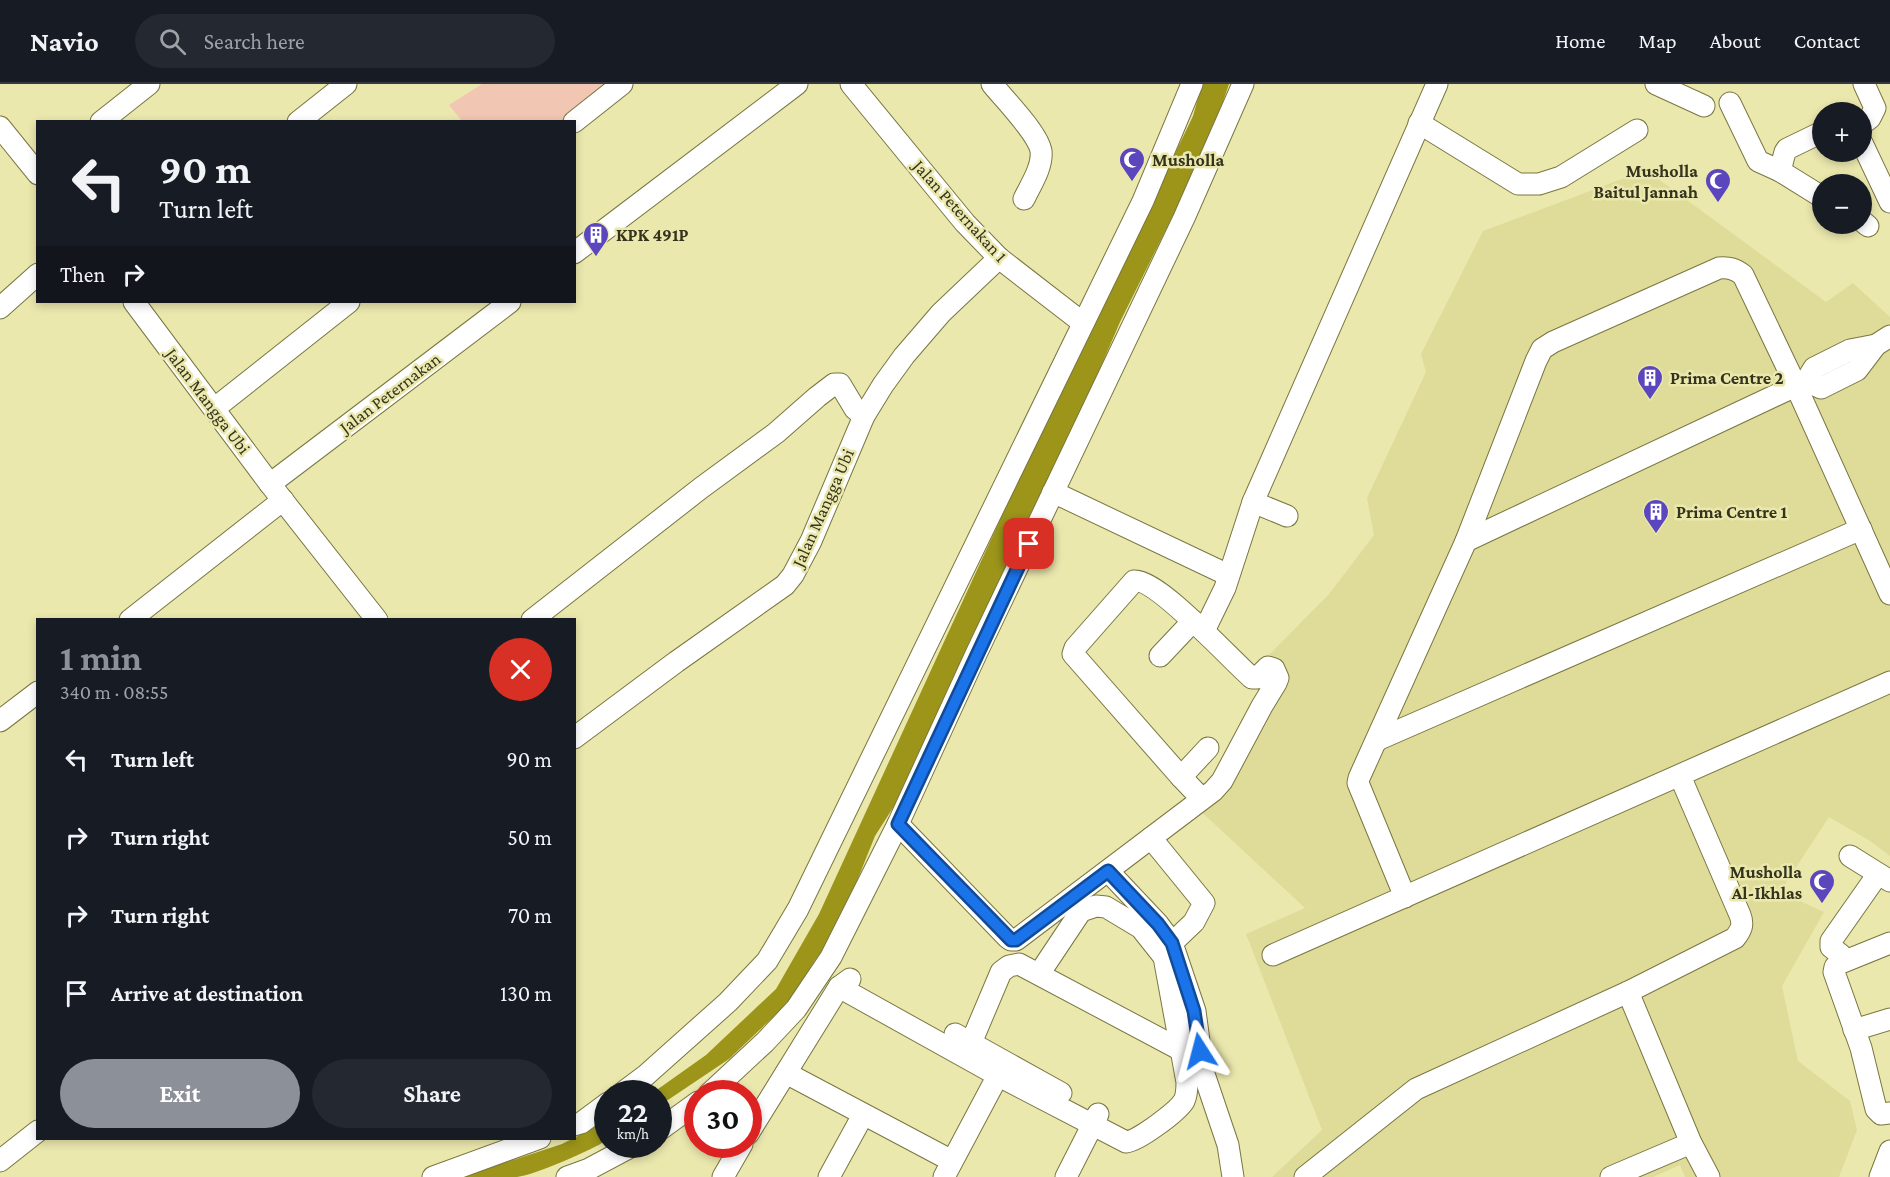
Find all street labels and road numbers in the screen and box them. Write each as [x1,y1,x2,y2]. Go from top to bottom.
street label: Jalan Peternakan 1 [908,154,1011,266]
street label: Jalan Mangga Ubi [160,343,254,458]
street label: Jalan Peternakan [334,348,445,439]
street label: Jalan Mangga Ubi [787,445,858,572]

